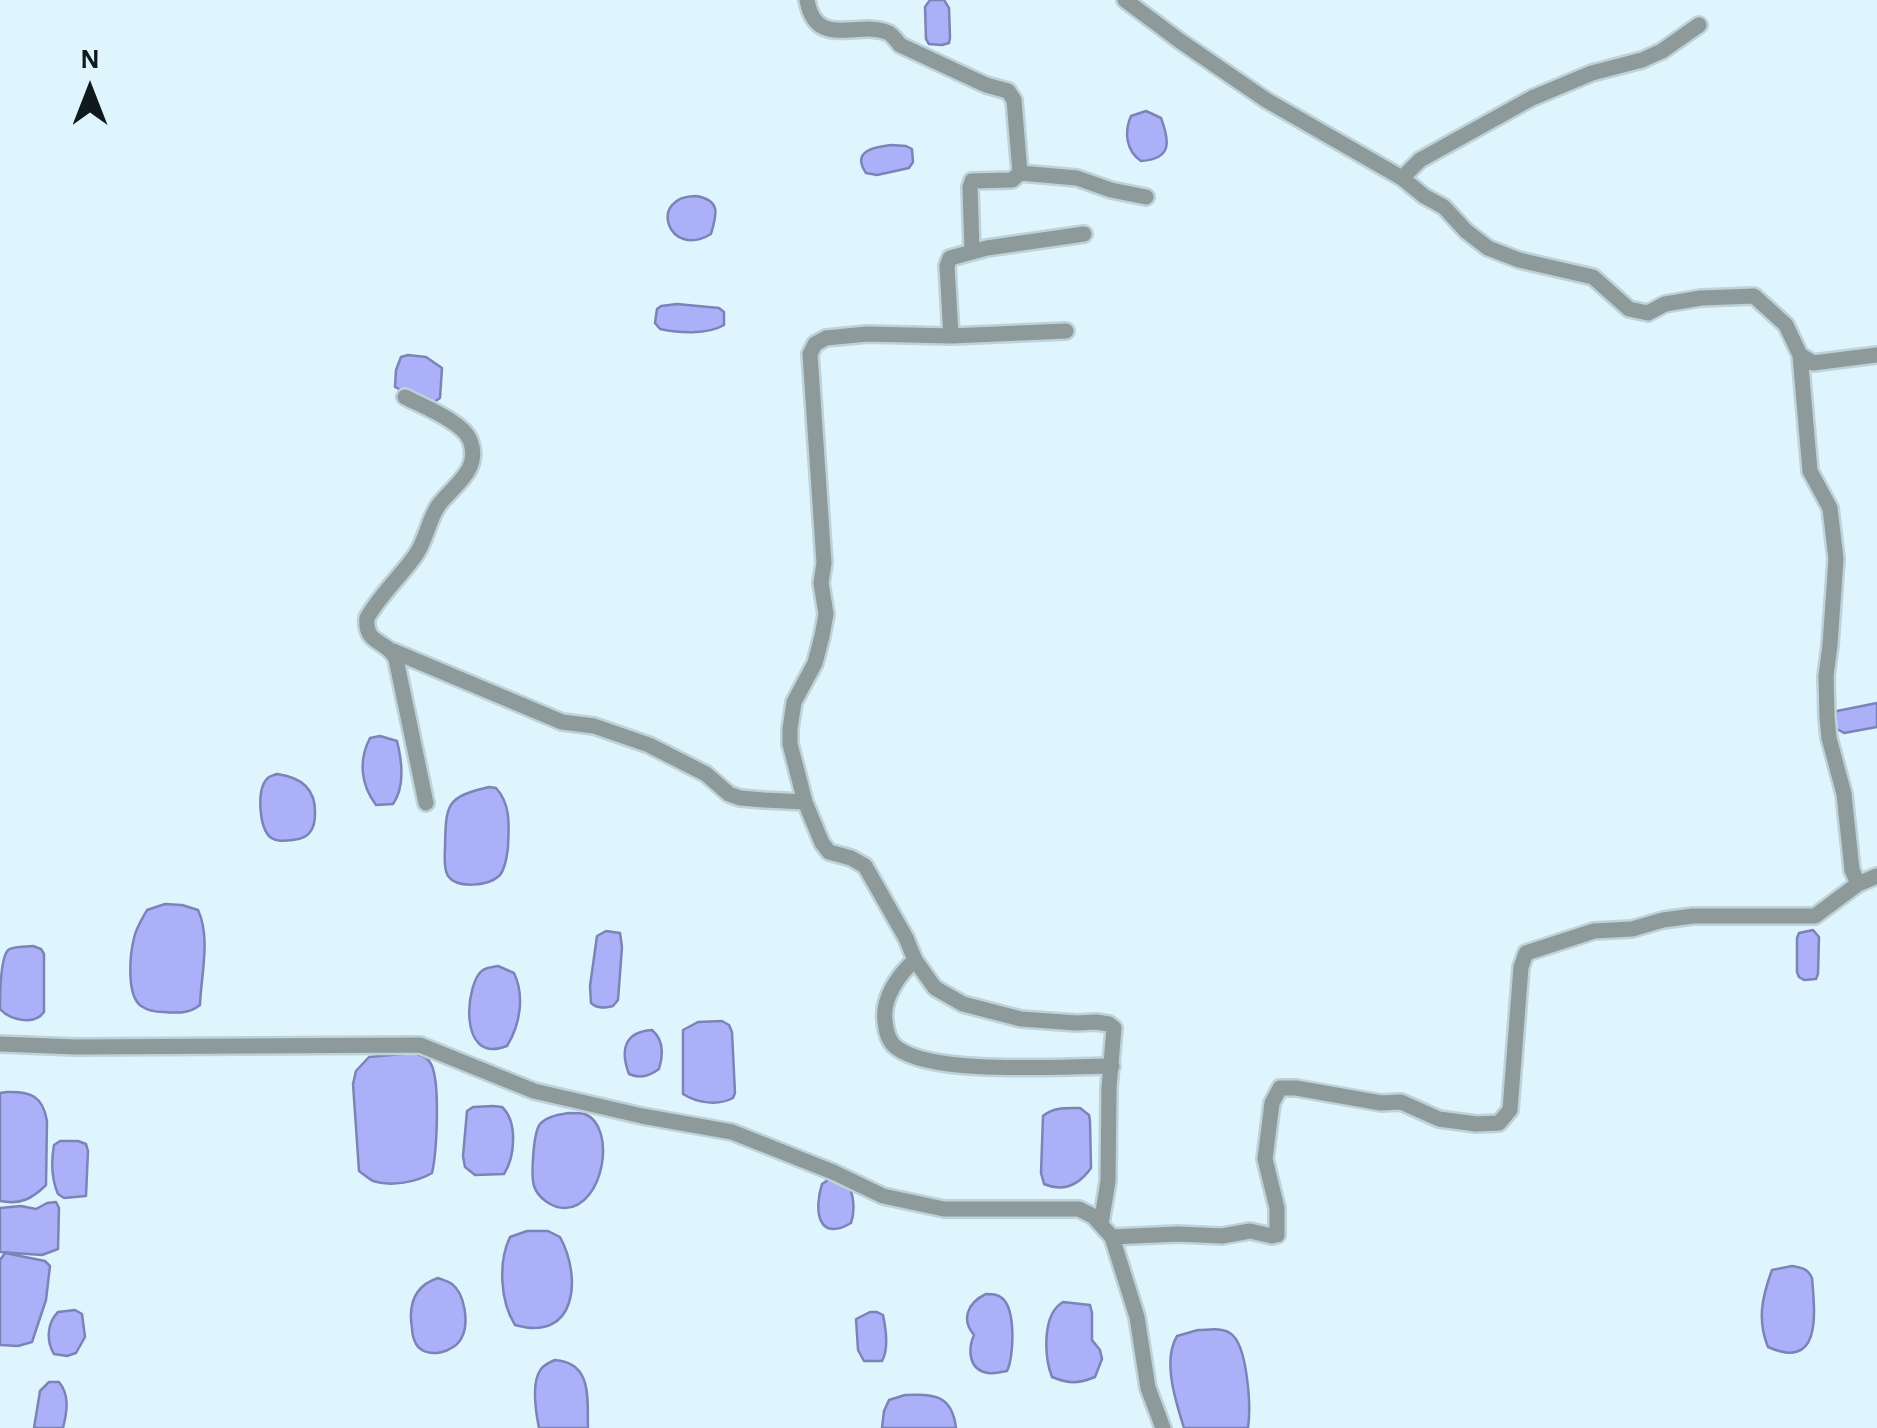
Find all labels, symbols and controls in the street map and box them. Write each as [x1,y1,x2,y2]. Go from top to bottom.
north arrow [40,40,140,140]
text: N [80,46,100,74]

